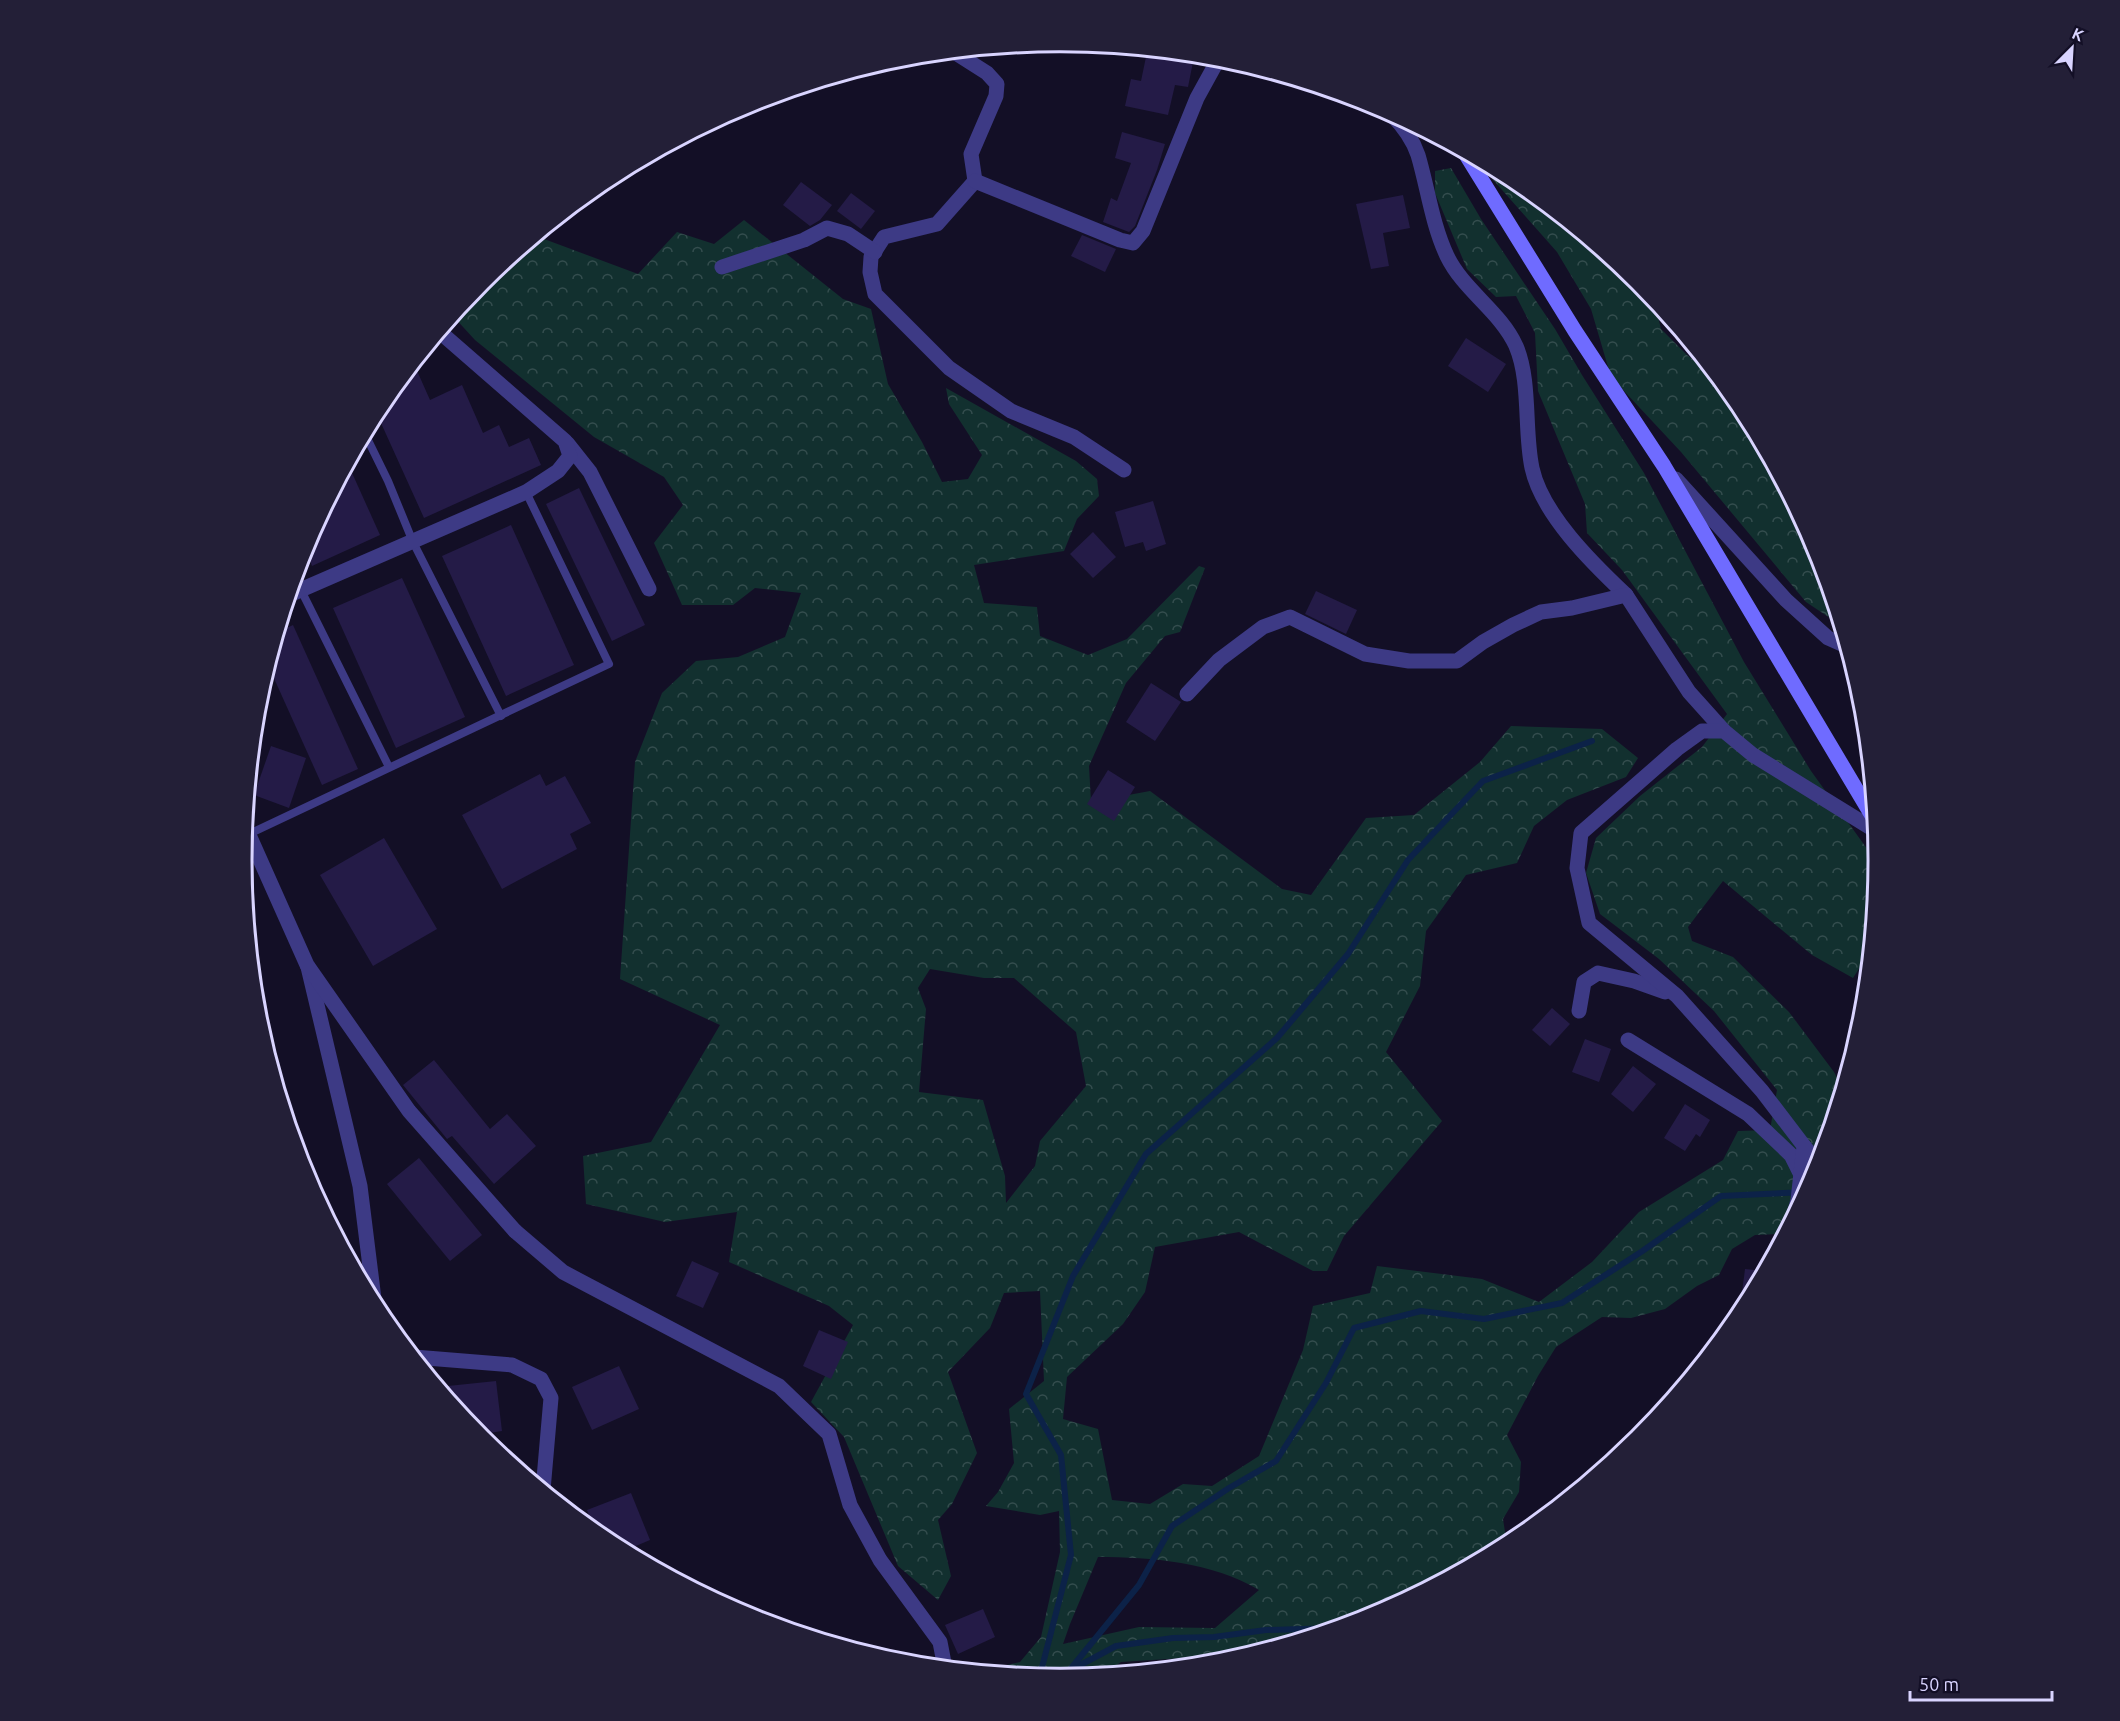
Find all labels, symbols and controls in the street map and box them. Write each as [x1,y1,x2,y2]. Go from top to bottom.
north arrow [2042,18,2102,78]
text: K [2070,24,2087,45]
scale bar [1910,1664,2052,1702]
text: 50 m [1919,1674,1959,1694]

